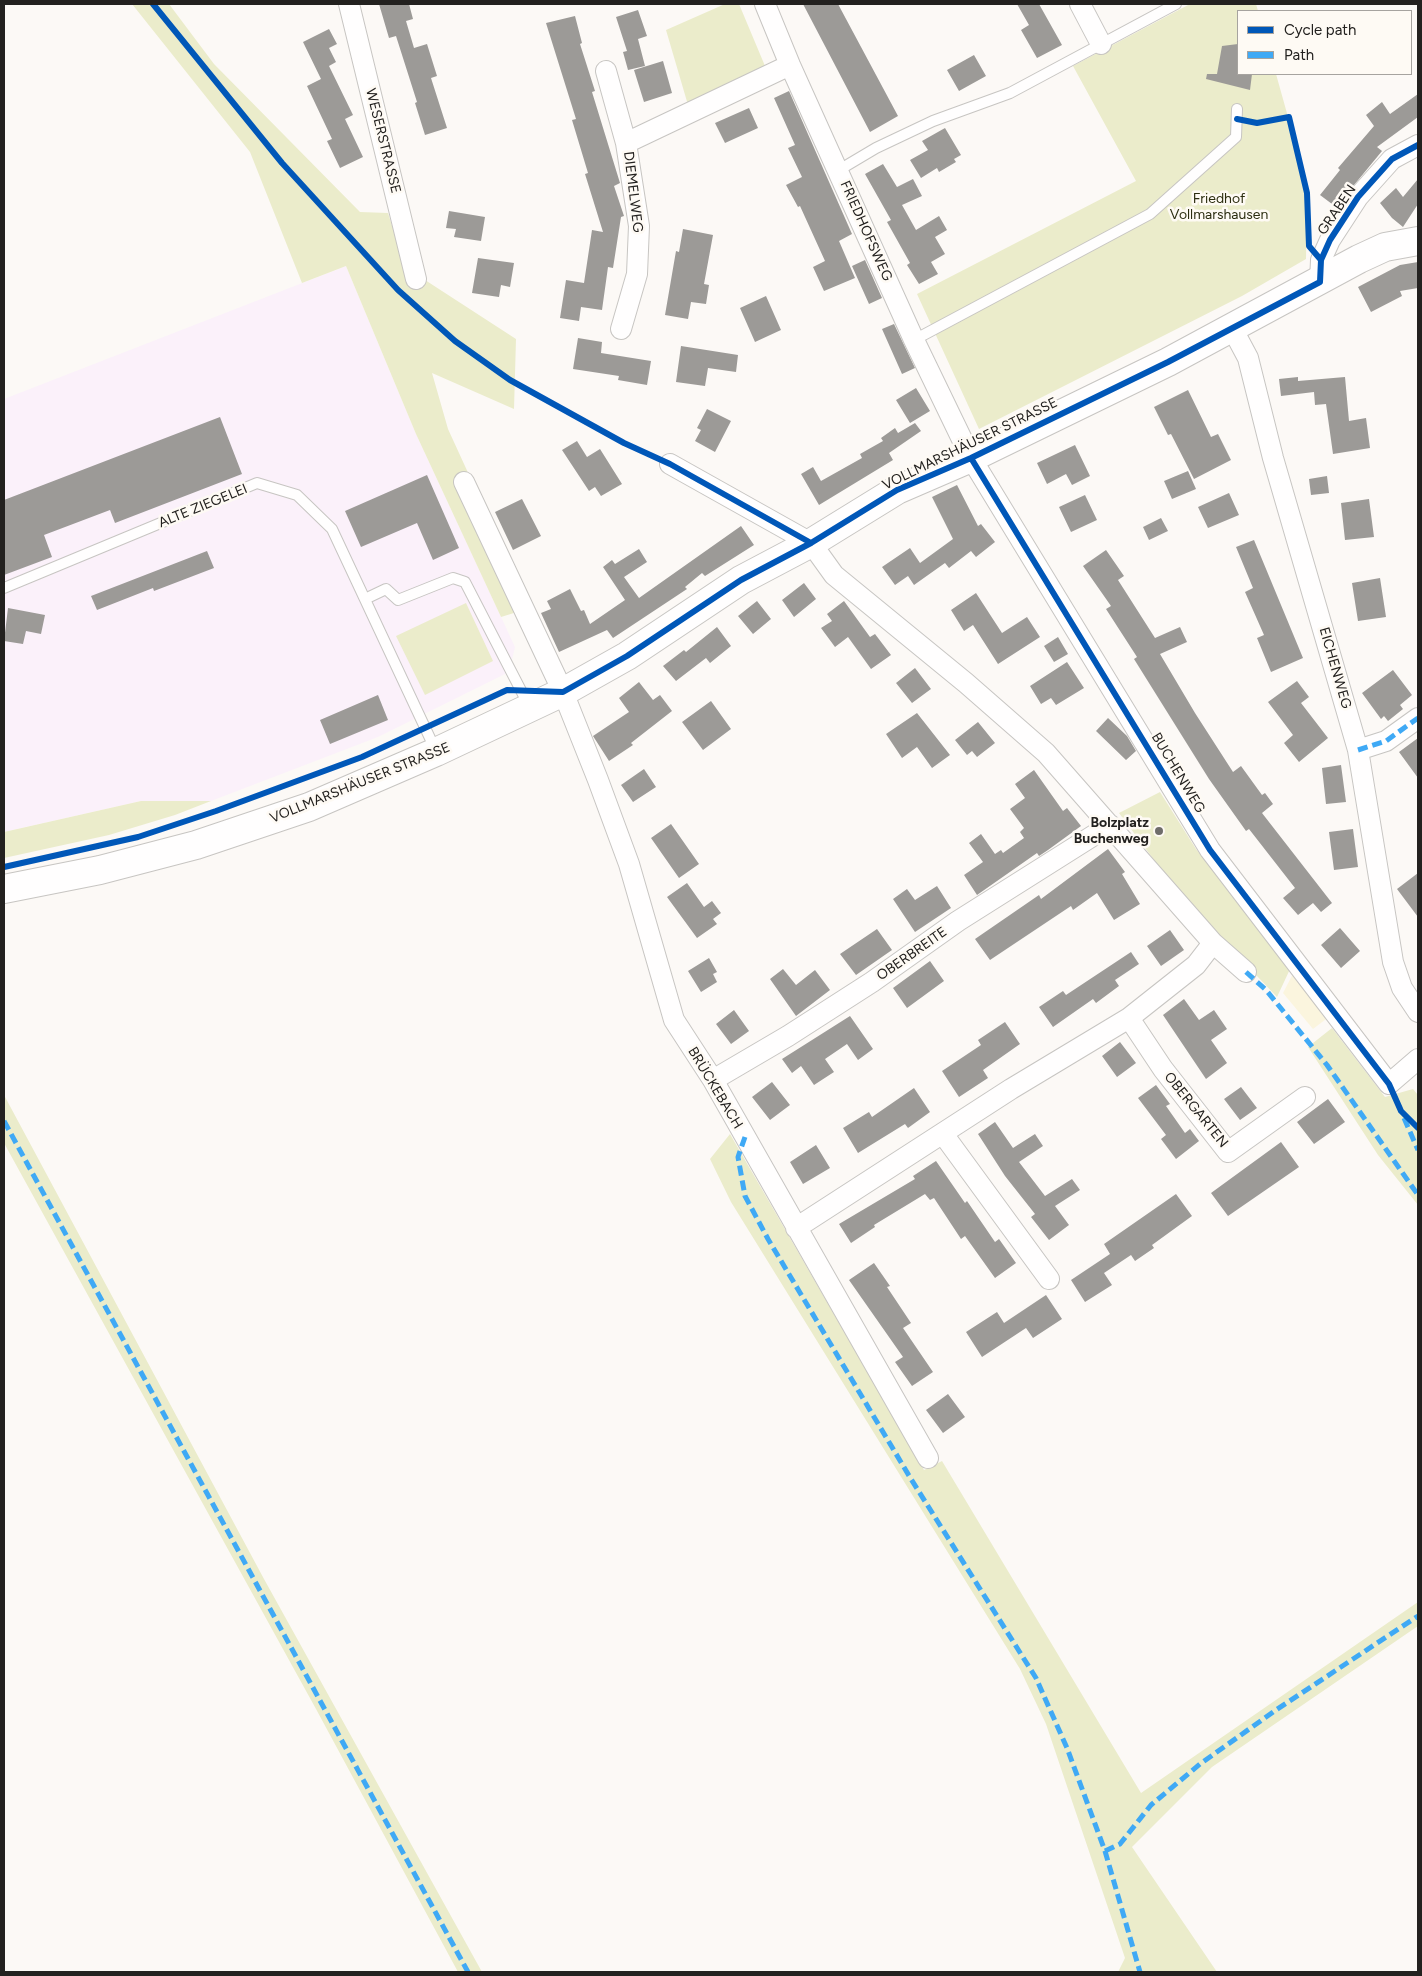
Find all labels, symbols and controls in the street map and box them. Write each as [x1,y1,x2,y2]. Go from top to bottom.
legend [1237,10,1412,75]
text: Cycle path [1284,21,1356,39]
text: Path [1284,46,1314,64]
street label: WESERSTRASSE [362,87,404,195]
street label: DIEMELWEG [620,151,646,233]
street label: FRIEDHOFSWEG [836,178,896,284]
street label: GRABEN [1314,182,1360,238]
park label: Friedhof Vollmarshausen [1170,191,1268,223]
street label: VOLLMARSHÄUSER STRASSE [880,394,1060,494]
street label: ALTE ZIEGELEI [156,481,250,531]
street label: EICHENWEG [1315,625,1355,711]
street label: BUCHENWEG [1147,730,1209,816]
street label: VOLLMARSHÄUSER STRASSE [267,739,453,827]
place label: Bolzplatz Buchenweg [1074,815,1149,848]
marker: Bolzplatz Buchenweg [1153,825,1165,837]
street label: OBERBREITE [874,924,950,984]
street label: BRÜCKEBACH [684,1044,746,1132]
street label: OBERGARTEN [1161,1069,1231,1151]

